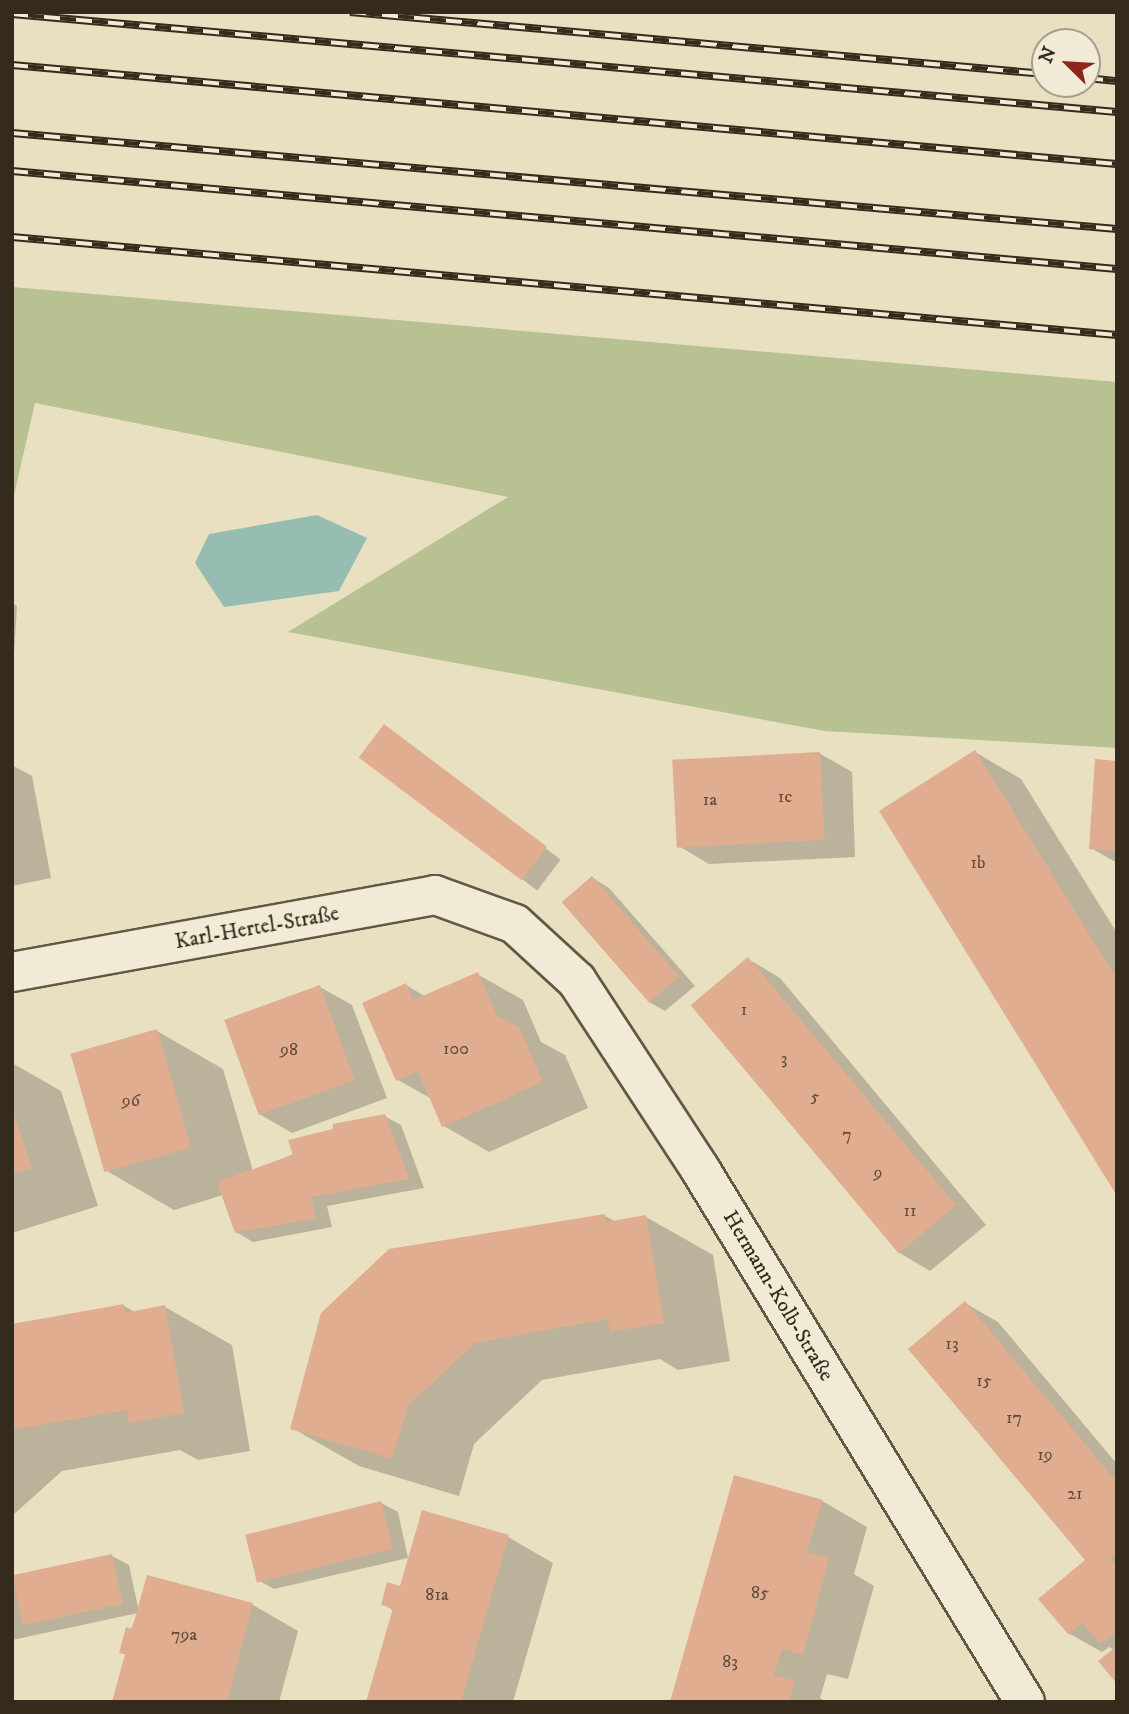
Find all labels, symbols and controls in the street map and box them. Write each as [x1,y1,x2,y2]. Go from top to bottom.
north arrow [1031,28,1101,98]
text: N [1035,43,1062,67]
house number: 1c [778,786,792,808]
house number: 1a [703,789,717,811]
house number: 1b [970,852,986,874]
street label: Karl-Hertel-Straße [173,901,341,955]
house number: 1 [741,999,747,1021]
house number: 100 [443,1038,469,1060]
house number: 98 [280,1039,298,1061]
house number: 3 [781,1048,787,1070]
house number: 5 [811,1086,819,1108]
house number: 96 [122,1090,140,1112]
house number: 7 [842,1124,852,1146]
house number: 9 [874,1162,882,1184]
house number: 11 [903,1200,917,1222]
street label: Hermann-Kolb-Straße [717,1206,839,1386]
house number: 13 [945,1333,959,1355]
house number: 15 [976,1370,992,1392]
house number: 17 [1006,1407,1022,1429]
house number: 19 [1037,1444,1053,1466]
house number: 21 [1067,1483,1083,1505]
house number: 85 [751,1582,769,1604]
house number: 81a [425,1584,449,1606]
house number: 79a [171,1624,197,1646]
house number: 83 [722,1651,738,1673]

